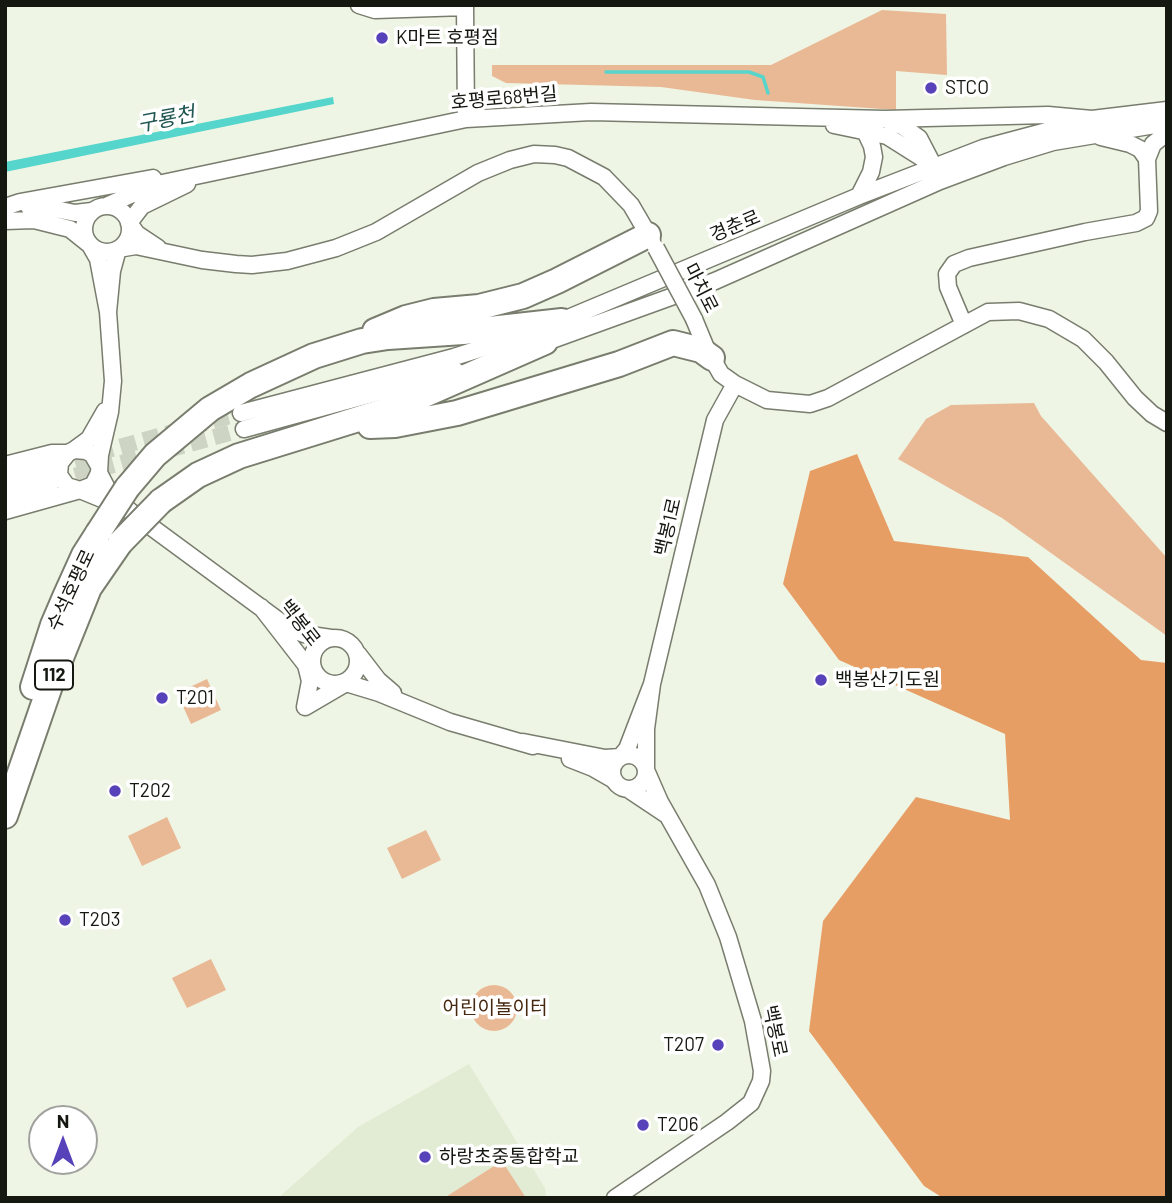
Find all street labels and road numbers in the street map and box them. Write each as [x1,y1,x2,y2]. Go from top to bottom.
street label: 호평로68번길 [450,82,558,114]
street label: 경춘로 [706,205,764,247]
street label: 마치로 [679,259,723,317]
street label: 백봉1로 [650,496,686,558]
street label: 수석호평로 [42,546,100,634]
street label: 백봉로 [275,595,325,651]
road number: 112 [35,660,73,690]
street label: 백봉로 [758,1003,792,1059]

